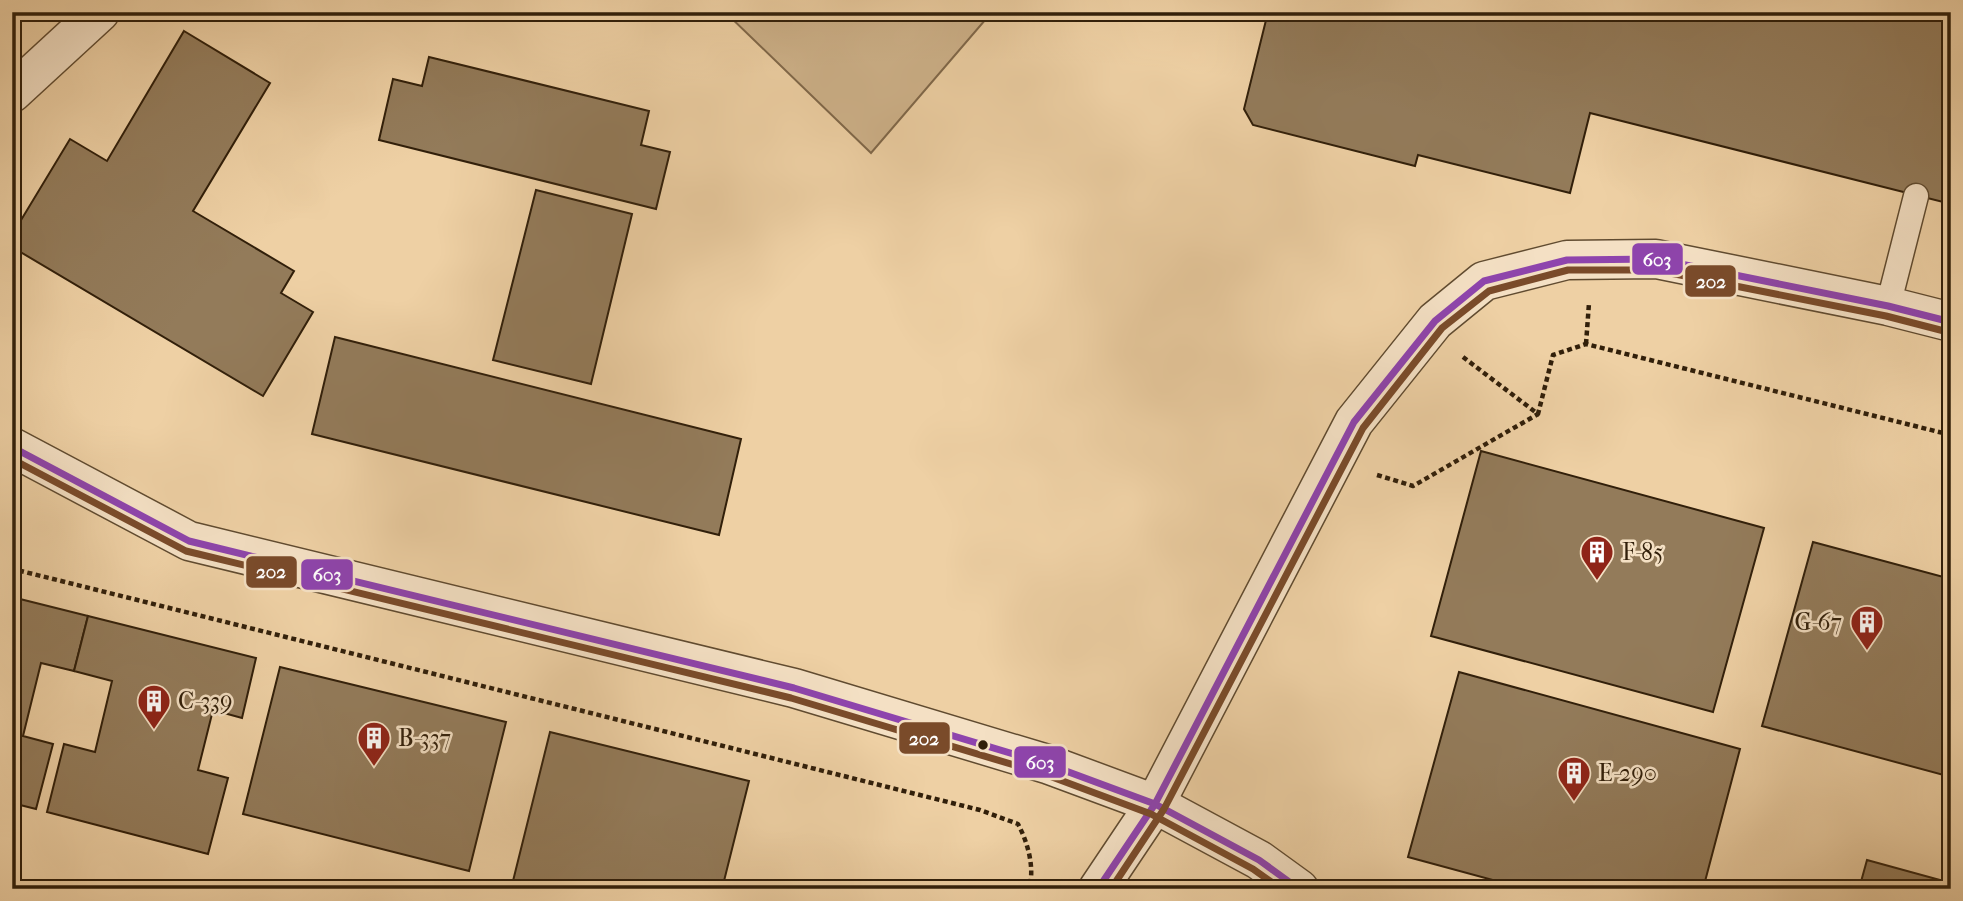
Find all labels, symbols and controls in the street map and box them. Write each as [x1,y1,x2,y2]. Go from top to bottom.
line badge: 603 [1631,242,1684,276]
text: 603 [1643,249,1671,271]
line badge: 202 [1684,264,1737,298]
text: 202 [1696,271,1726,293]
building icon: F-85 [1578,533,1616,582]
place label: F-85 [1622,538,1664,566]
line badge: 202 [245,555,298,589]
line badge: 603 [300,558,354,591]
text: 202 [256,561,286,583]
text: 603 [313,564,341,586]
building icon: G-67 [1848,603,1886,652]
place label: G-67 [1794,608,1842,636]
building icon: C-339 [135,682,173,731]
place label: C-339 [178,687,233,715]
building icon: B-337 [355,719,393,768]
line badge: 202 [898,721,951,755]
place label: B-337 [398,724,451,752]
text: 202 [909,728,939,750]
unlabelled marker [976,738,990,752]
line badge: 603 [1013,745,1067,779]
text: 603 [1026,752,1054,774]
building icon: E-290 [1555,754,1593,803]
place label: E-290 [1598,759,1657,787]

